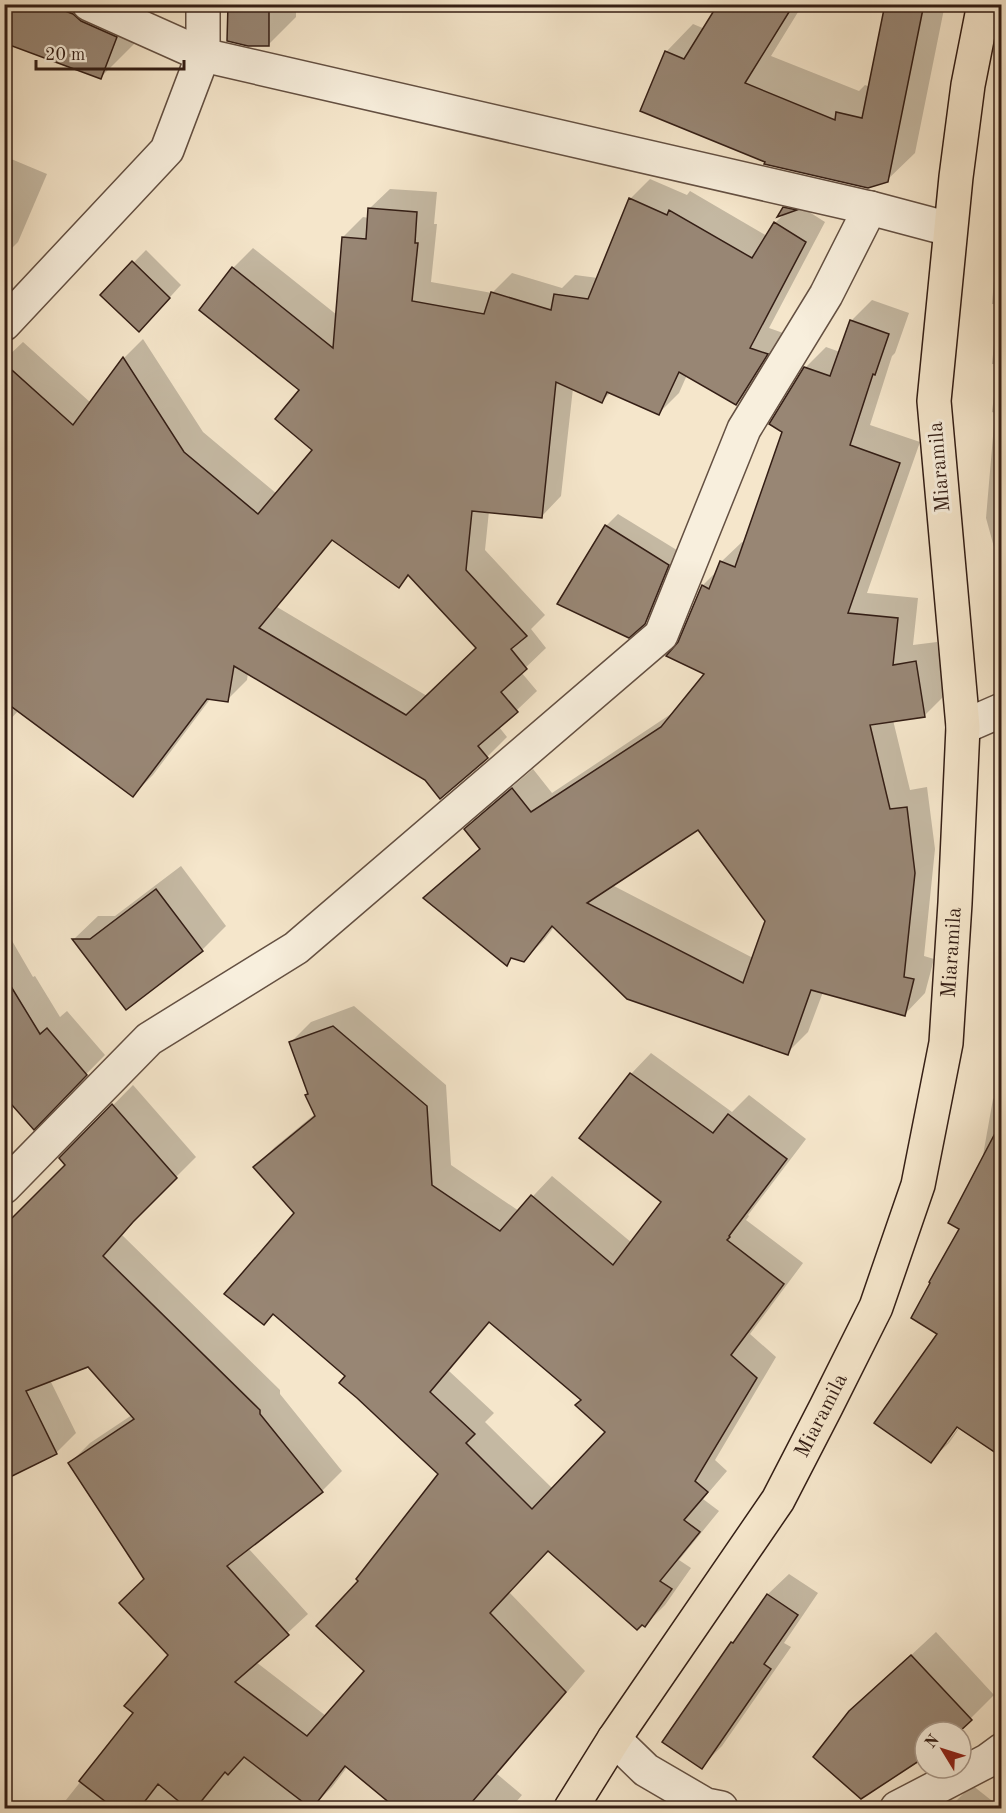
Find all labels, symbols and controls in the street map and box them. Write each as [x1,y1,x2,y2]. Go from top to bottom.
scale bar [36,33,184,71]
text: 20 m [45,46,85,64]
street label: Miaramila [926,421,954,513]
street label: Miaramila [938,906,965,999]
street label: Miaramila [791,1370,851,1461]
north arrow [913,1720,973,1780]
text: N [923,1732,943,1752]

